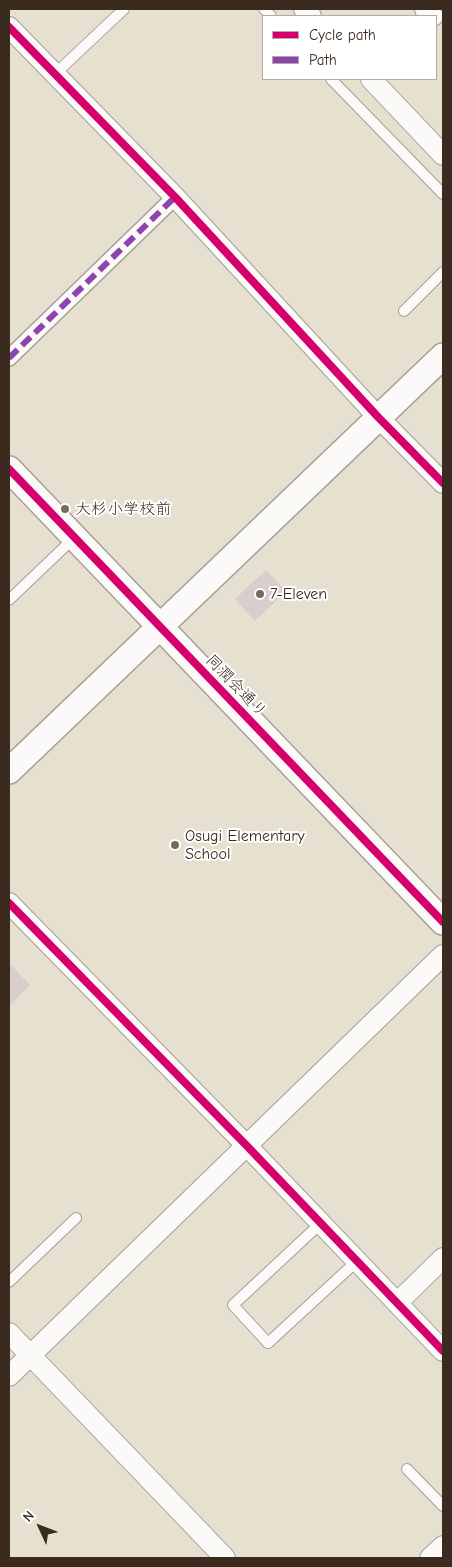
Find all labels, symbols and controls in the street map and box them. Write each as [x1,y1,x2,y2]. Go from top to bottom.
legend [262,15,437,80]
text: Cycle path [309,26,376,44]
text: Path [309,51,337,69]
place label: 大杉小学校前 [75,499,171,519]
marker: 大杉小学校前 [59,503,71,515]
place label: 7-Eleven [270,584,327,604]
marker: 7-Eleven [254,588,266,600]
street label: 同潤会通り [201,651,271,721]
place label: Osugi Elementary School [185,826,305,864]
marker: Osugi Elementary School [169,839,181,851]
north arrow [15,1502,65,1552]
text: N [19,1507,38,1526]

